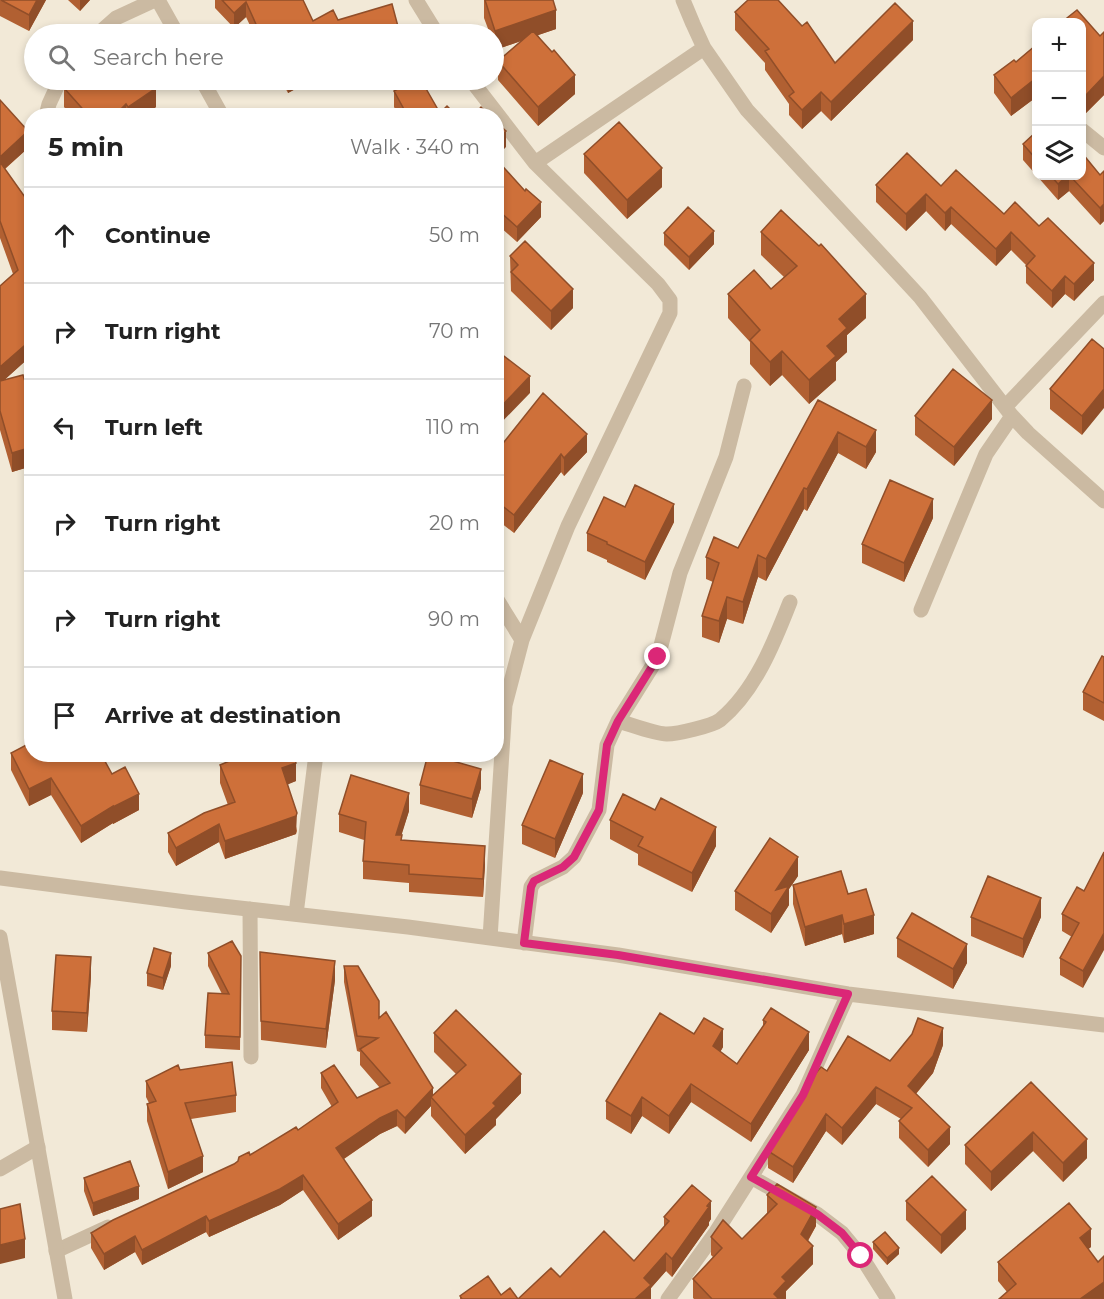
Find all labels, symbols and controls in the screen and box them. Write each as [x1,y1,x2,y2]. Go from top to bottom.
map controls [1032,18,1086,180]
button: + [1032,18,1086,72]
search box [24,24,504,90]
icon: search [45,41,78,74]
text: Search here [93,44,224,71]
button: − [1032,72,1086,126]
button: layers [1032,126,1086,180]
text: 5 min [48,131,124,163]
text: Walk · 340 m [350,135,480,159]
icon: ahead [48,219,81,252]
text: Continue [105,222,211,249]
text: 50 m [429,223,480,247]
icon: right [48,315,81,348]
text: Turn right [105,318,220,345]
text: 70 m [429,319,480,343]
icon: left [48,411,81,444]
text: Turn left [105,414,203,441]
text: 110 m [426,415,480,439]
icon: right [48,507,81,540]
text: Turn right [105,510,220,537]
text: 20 m [429,511,480,535]
icon: right [48,603,81,636]
text: Turn right [105,606,220,633]
text: 90 m [428,607,480,631]
route end [644,643,670,669]
icon: arrive [48,699,81,732]
text: Arrive at destination [105,702,341,729]
route start [847,1242,873,1268]

